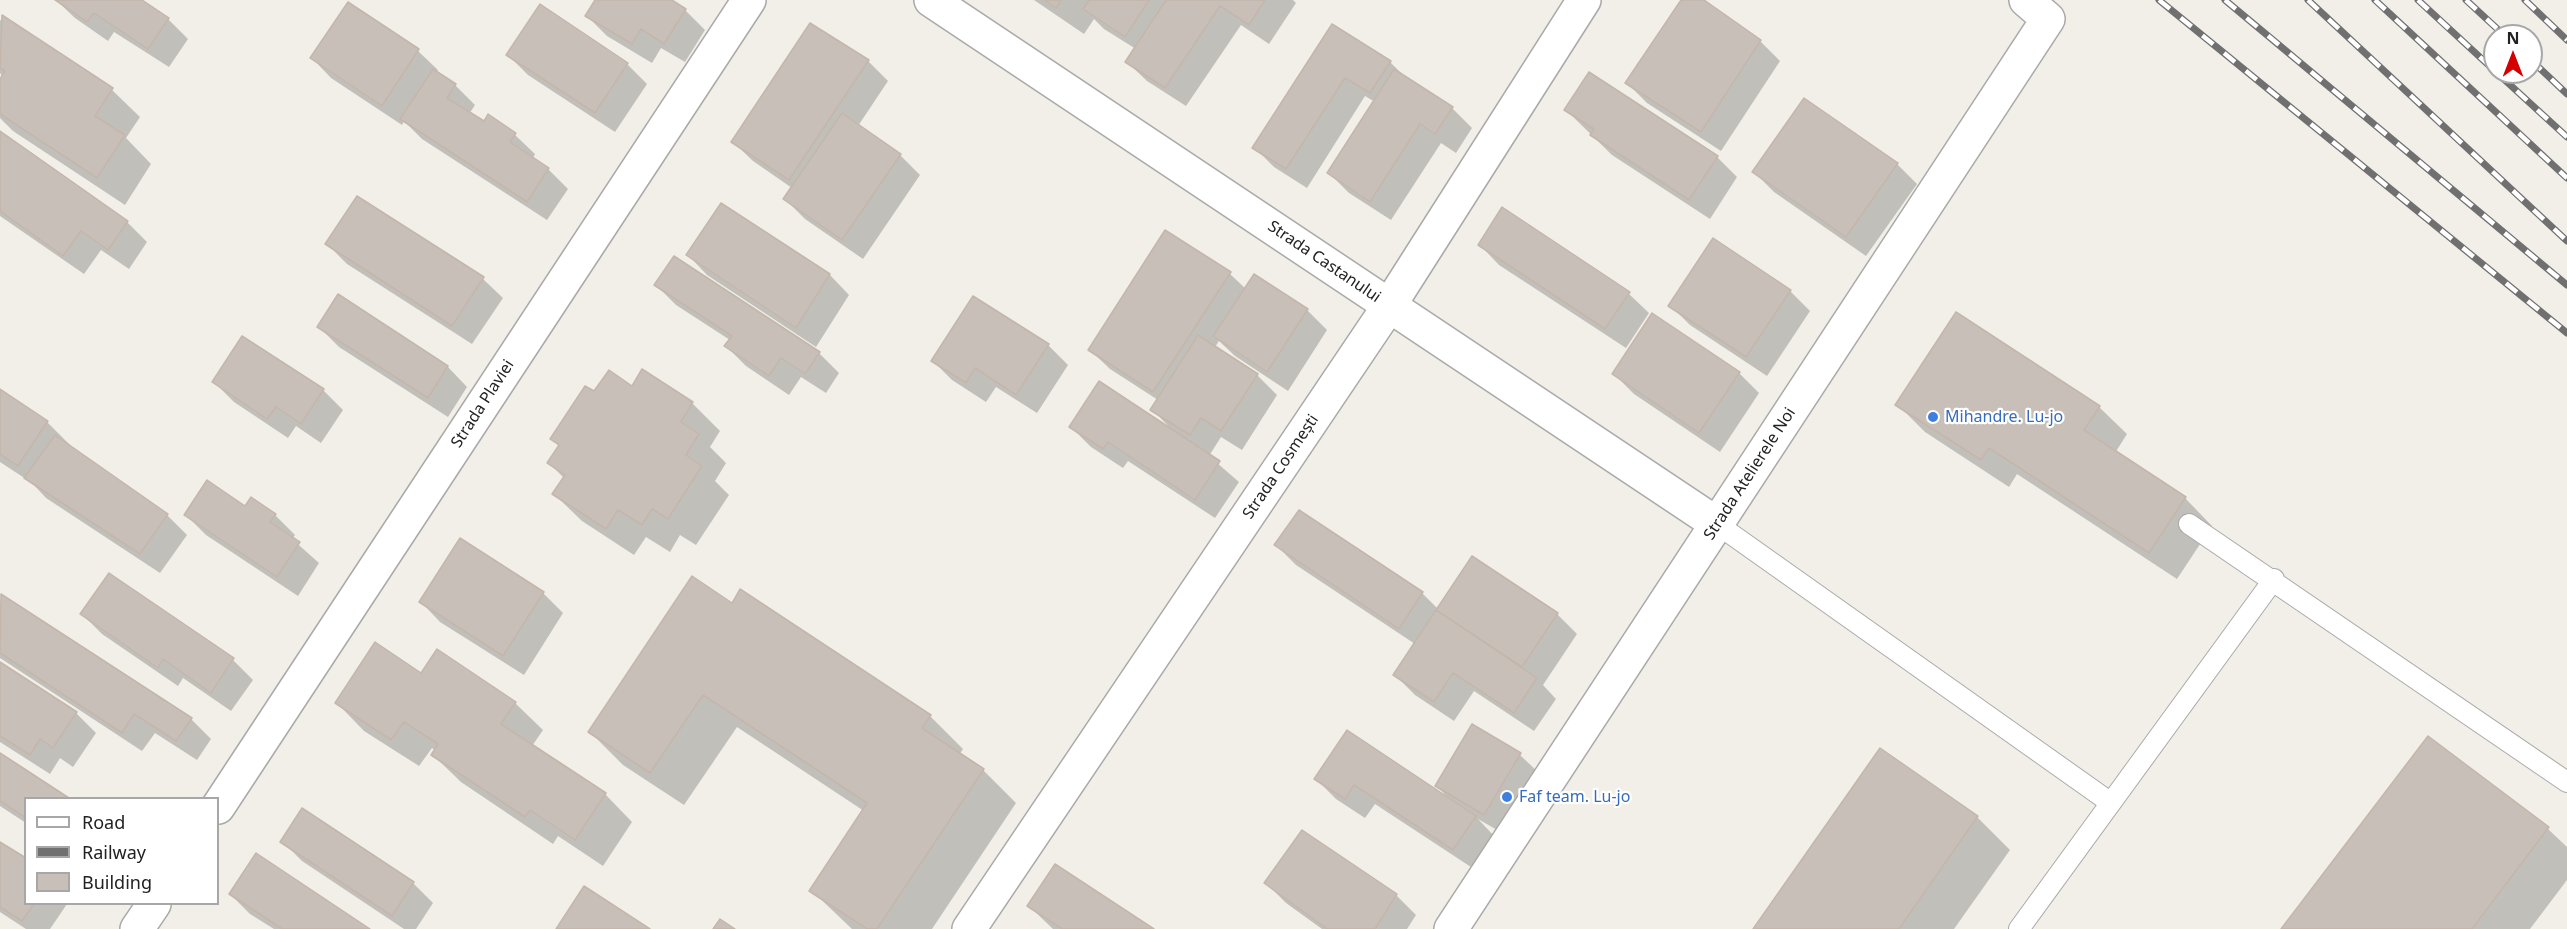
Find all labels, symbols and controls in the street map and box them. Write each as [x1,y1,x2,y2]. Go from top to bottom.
north arrow [2483,24,2543,84]
text: N [2506,27,2520,49]
street label: Strada Castanului [1264,217,1384,307]
street label: Strada Plaviei [447,356,519,452]
street label: Strada Atelierele Noi [1700,404,1800,544]
place label: Mihandre. Lu-jo [1945,407,2063,427]
marker: Mihandre. Lu-jo [1926,410,1940,424]
street label: Strada Cosmești [1239,411,1323,523]
place label: Faf team. Lu-jo [1519,787,1630,807]
marker: Faf team. Lu-jo [1500,790,1514,804]
legend [24,797,219,905]
text: Road [82,810,125,834]
text: Railway [82,840,146,864]
text: Building [82,870,152,894]

